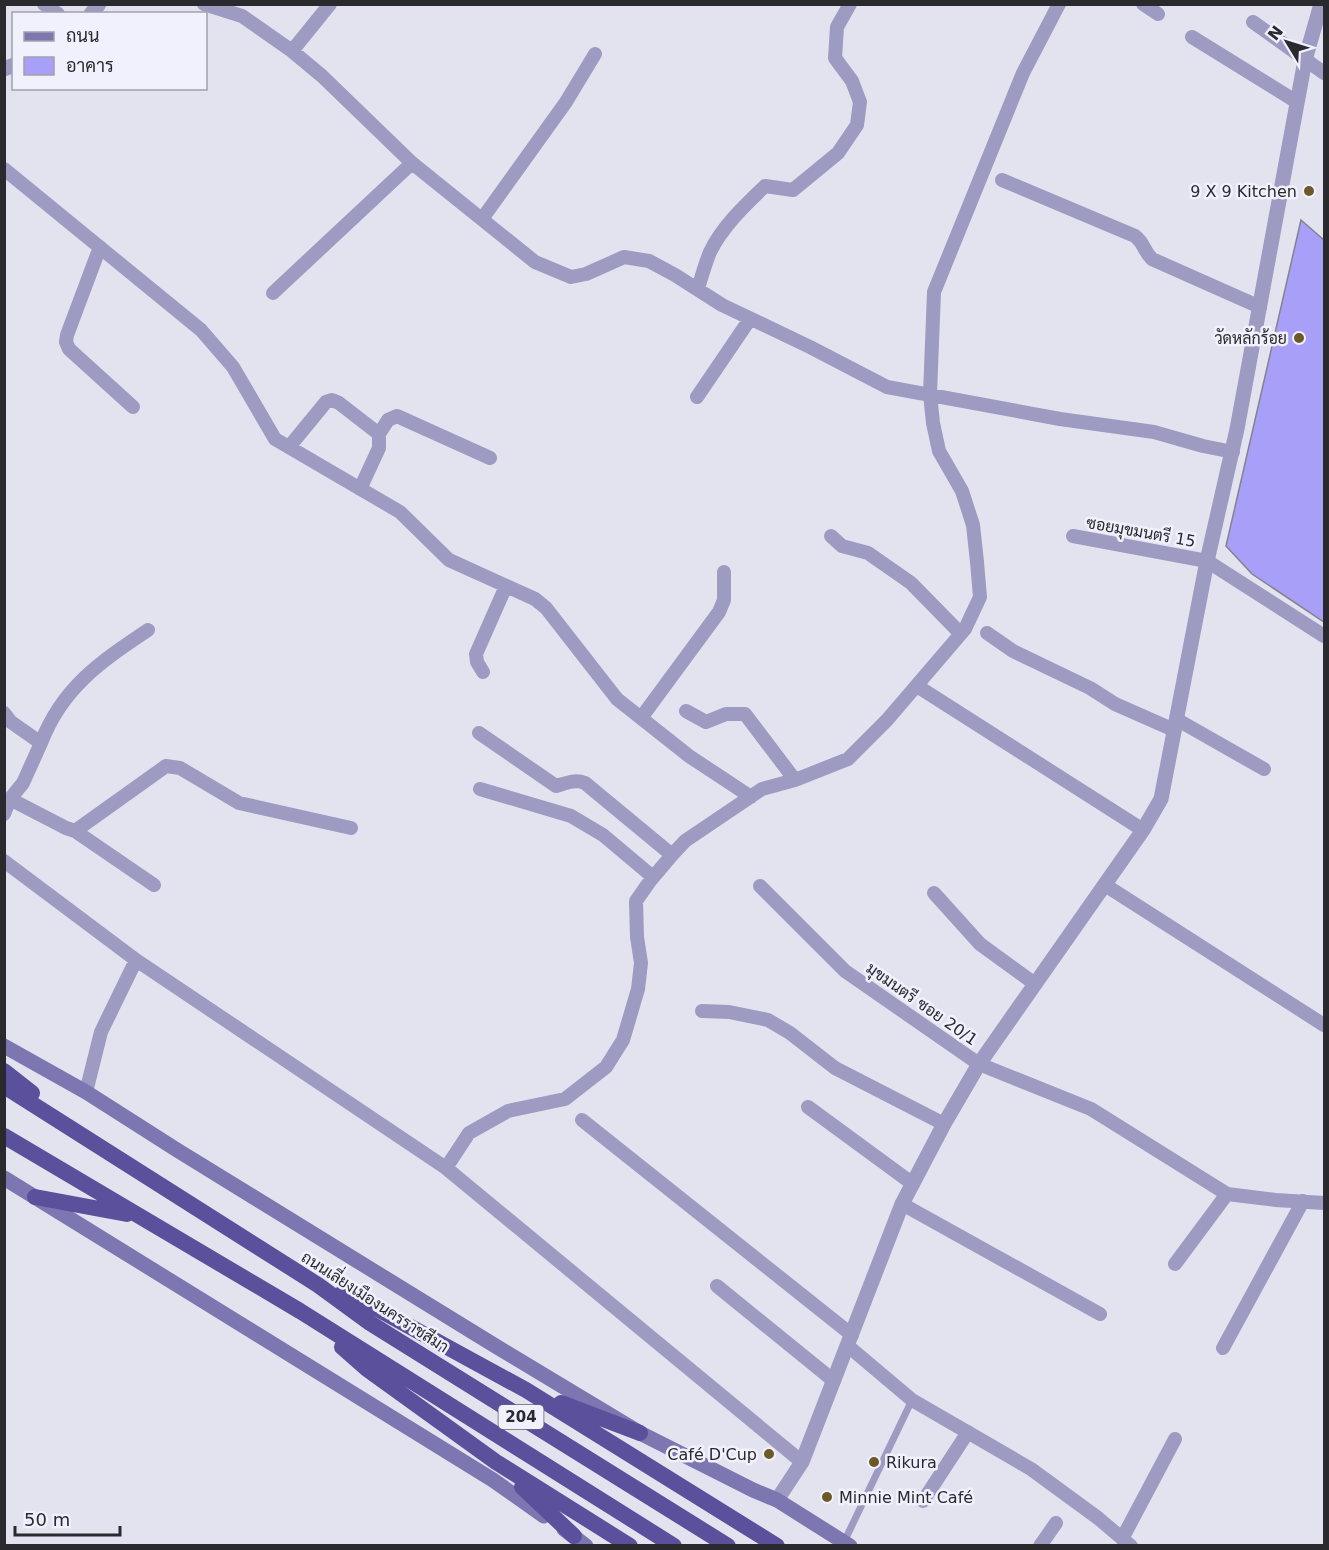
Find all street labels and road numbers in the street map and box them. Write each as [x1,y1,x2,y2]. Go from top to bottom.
street label: ซอยมุขมนตรี 15 [1085,511,1197,553]
street label: มุขมนตรี ซอย 20/1 [862,957,982,1051]
street label: ถนนเลี่ยงเมืองนครราชสีมา [298,1243,455,1357]
road number: 204 [498,1405,544,1429]

